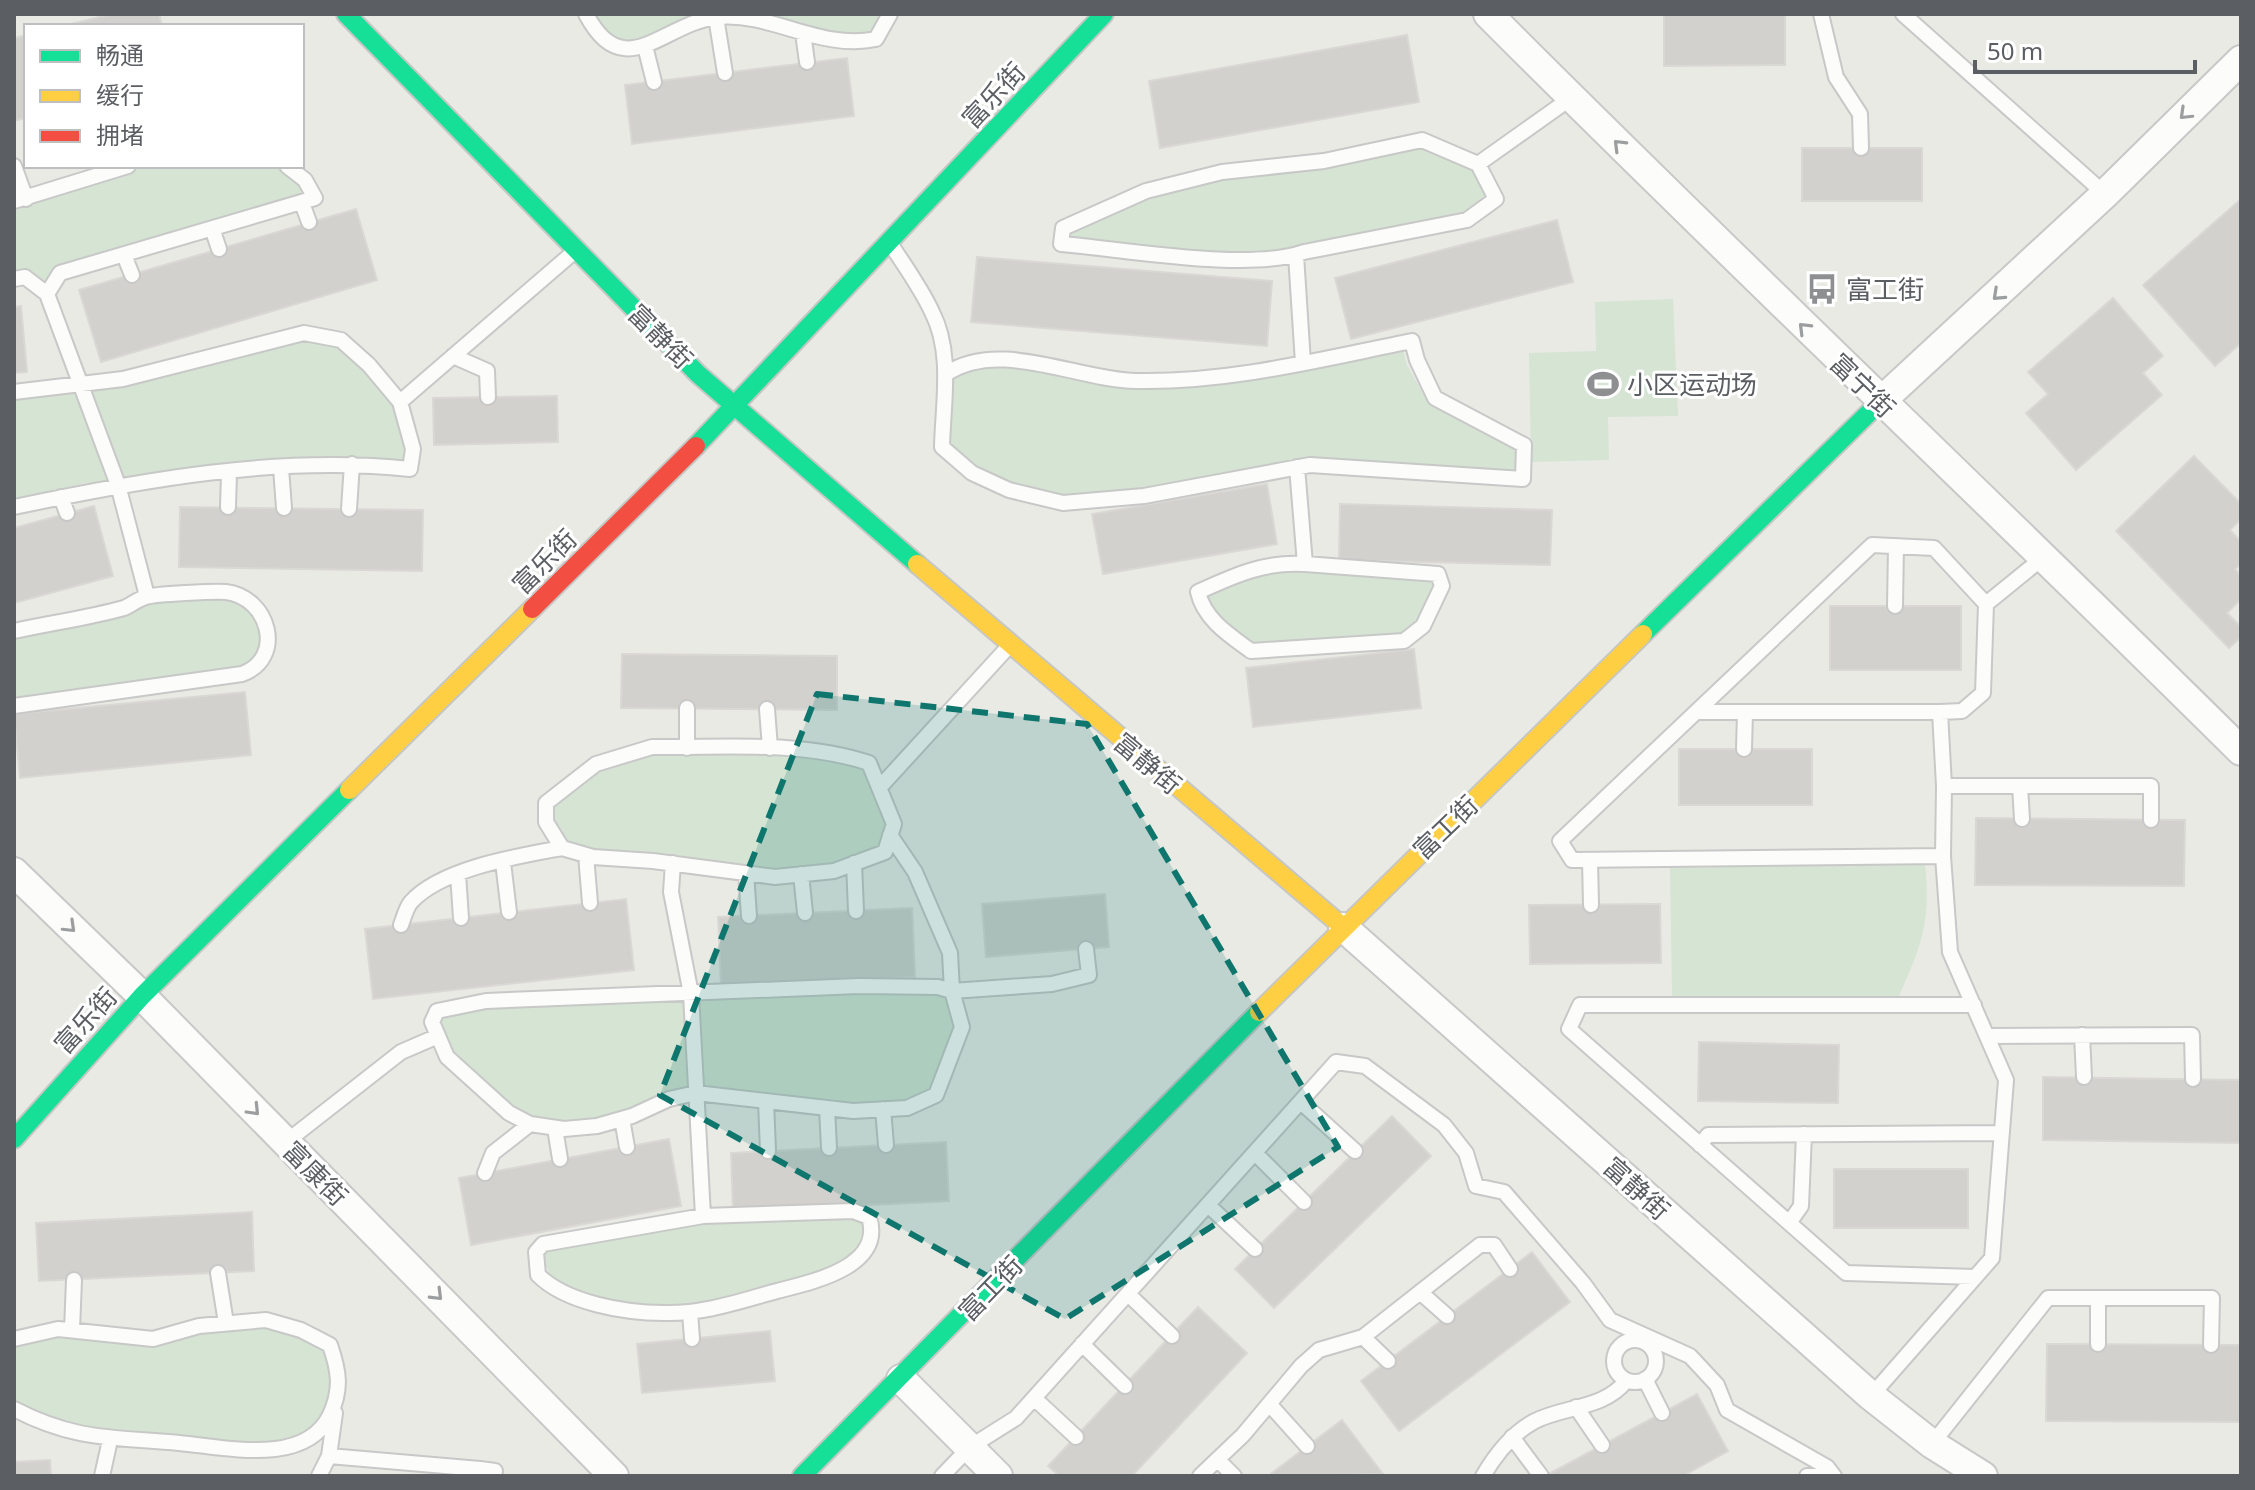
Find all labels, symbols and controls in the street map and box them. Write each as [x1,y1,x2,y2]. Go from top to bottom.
legend [24,24,304,168]
scale bar [1975,24,2195,74]
text: 50 m [1987,34,2043,67]
text: 畅通 [96,38,144,71]
street label: 富乐街 [953,54,1033,136]
text: 缓行 [96,78,144,111]
one-way arrow [2180,105,2194,120]
text: 拥堵 [96,118,144,151]
one-way arrow [1614,140,1629,155]
place label: 富工街 [1846,271,1924,307]
bus stop icon: 富工街 [1805,272,1839,306]
one-way arrow [1993,285,2007,300]
street label: 富静街 [621,296,701,376]
one-way arrow [1799,323,1813,337]
street label: 富宁街 [1822,345,1904,425]
place label: 小区运动场 [1627,366,1757,402]
sports icon: 小区运动场 [1586,367,1620,401]
street label: 富乐街 [504,521,584,601]
street label: 富静街 [1107,724,1189,802]
street label: 富工街 [1404,787,1486,867]
one-way arrow [61,917,75,932]
street label: 富乐街 [46,979,124,1061]
one-way arrow [245,1101,259,1115]
street label: 富康街 [276,1133,356,1213]
street label: 富静街 [1596,1149,1678,1227]
street label: 富工街 [950,1247,1030,1329]
one-way arrow [427,1286,442,1300]

